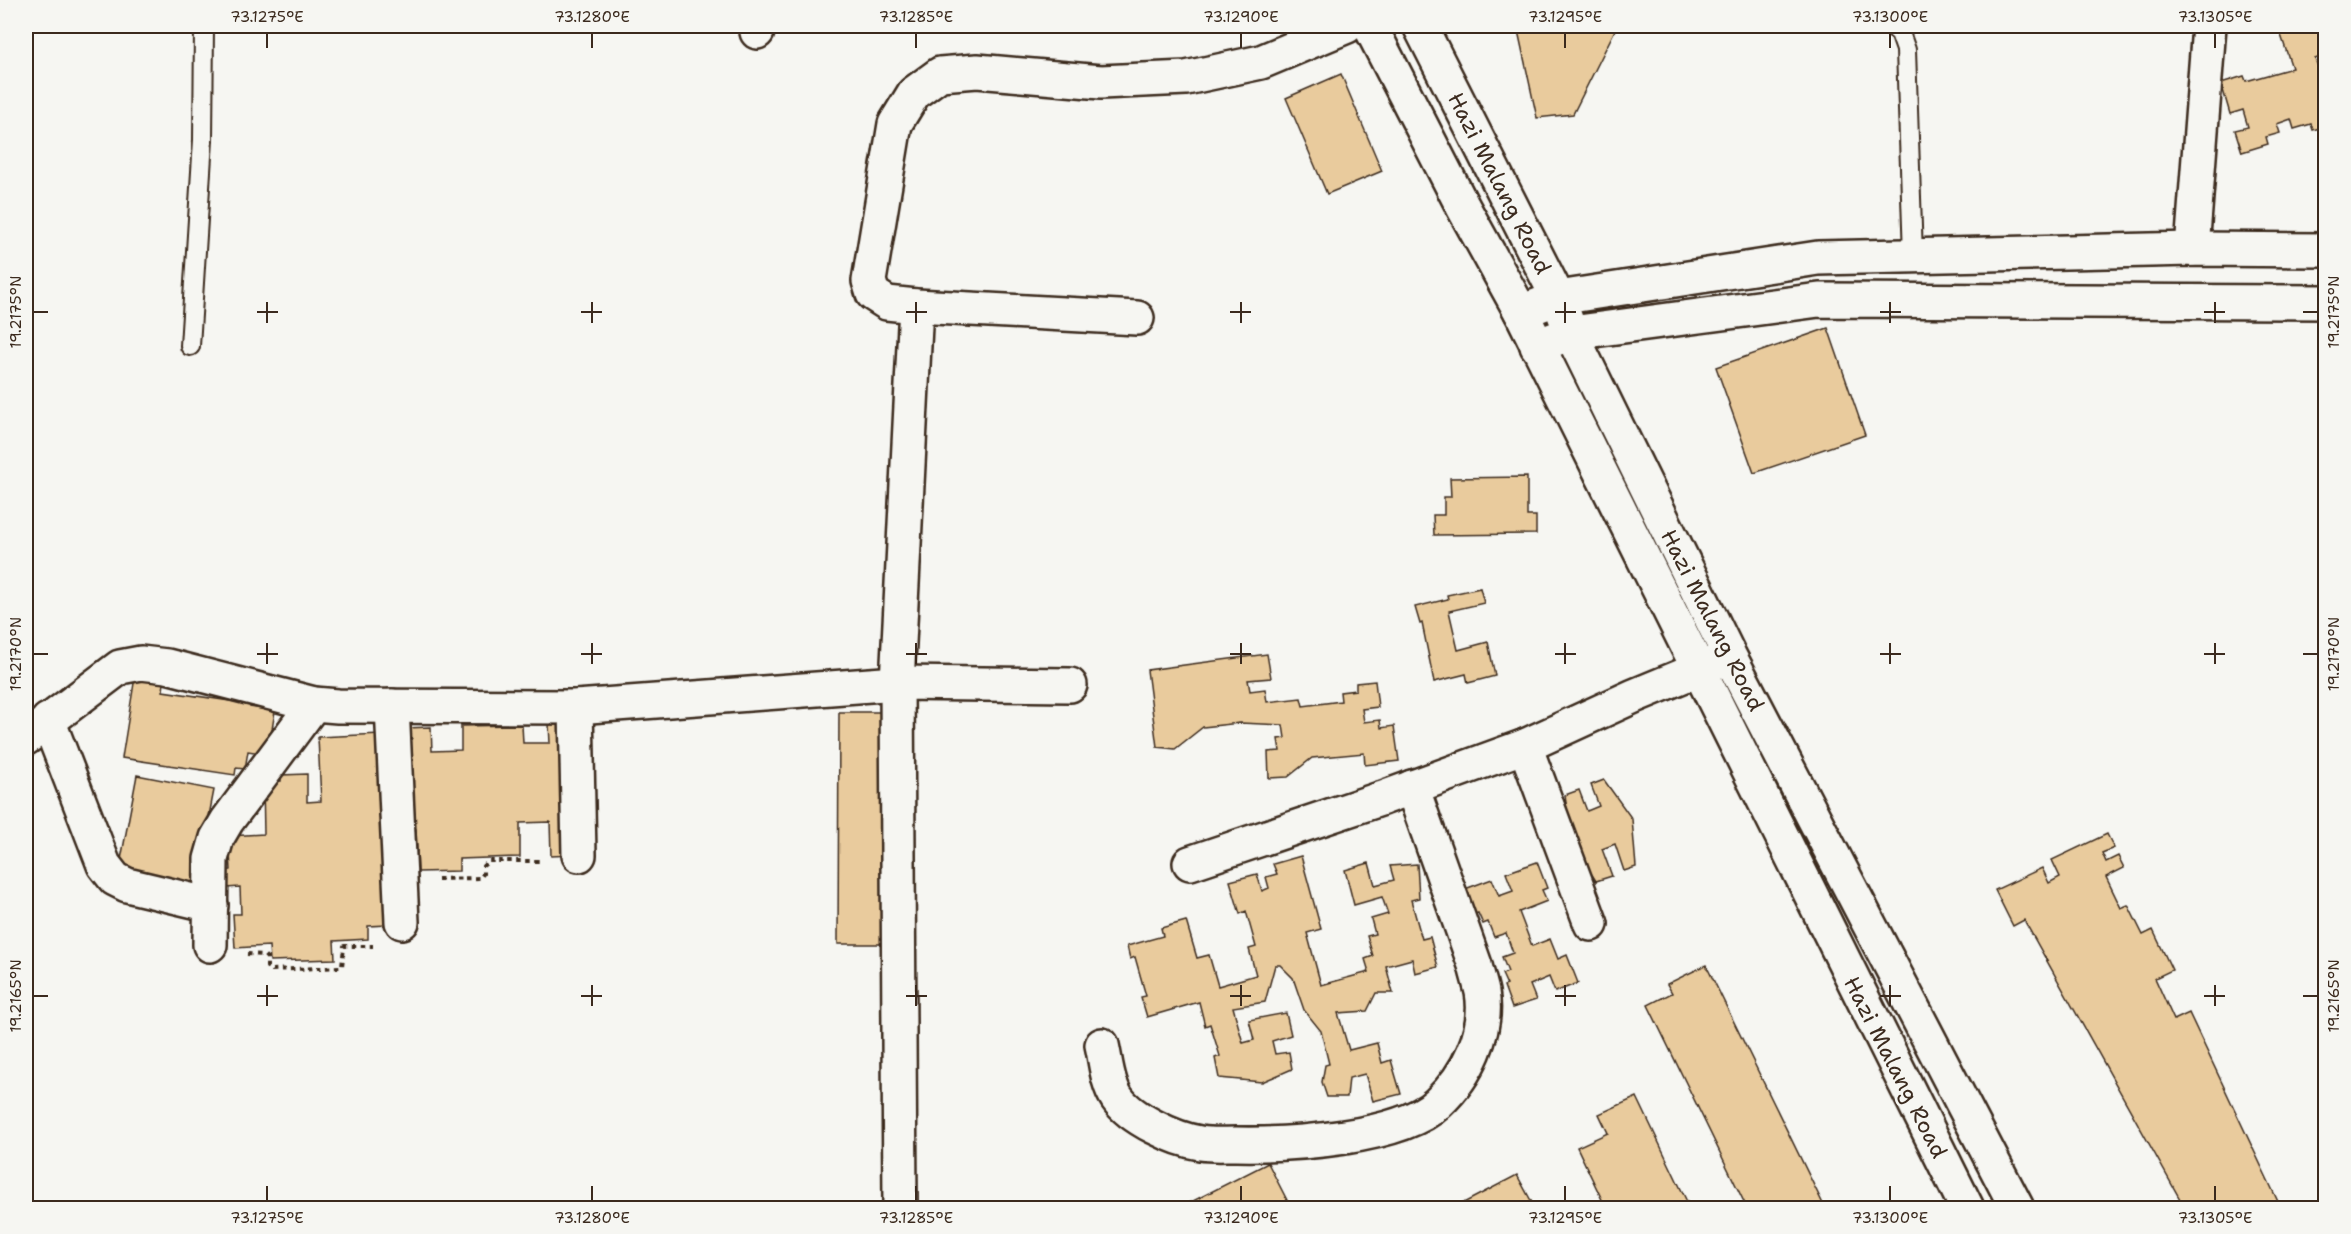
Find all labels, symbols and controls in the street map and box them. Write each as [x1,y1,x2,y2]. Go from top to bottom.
text: 73.1275°E [230,7,304,27]
text: 73.1280°E [554,7,630,27]
text: 73.1285°E [879,7,953,27]
text: 73.1290°E [1203,7,1279,27]
text: 73.1295°E [1528,7,1602,27]
text: 73.1300°E [1852,7,1928,27]
text: 73.1305°E [2178,7,2252,27]
street label: Hazi Malang Road [1441,87,1558,279]
text: 19.2175°N [6,275,26,349]
text: 19.2175°N [2324,275,2344,349]
street label: Hazi Malang Road [1654,524,1771,716]
text: 19.2170°N [6,617,26,691]
text: 19.2170°N [2324,617,2344,691]
text: 19.2165°N [6,959,26,1033]
text: 19.2165°N [2324,959,2344,1033]
street label: Hazi Malang Road [1837,971,1954,1163]
text: 73.1275°E [230,1208,304,1228]
text: 73.1280°E [554,1208,630,1228]
text: 73.1285°E [879,1208,953,1228]
text: 73.1290°E [1203,1208,1279,1228]
text: 73.1295°E [1528,1208,1602,1228]
text: 73.1300°E [1852,1208,1928,1228]
text: 73.1305°E [2178,1208,2252,1228]

